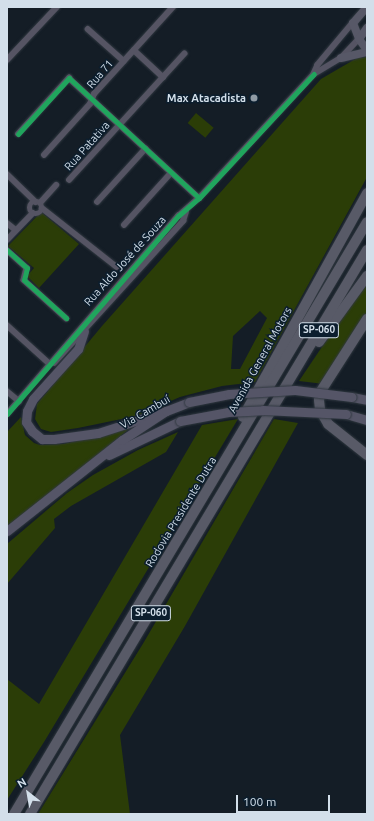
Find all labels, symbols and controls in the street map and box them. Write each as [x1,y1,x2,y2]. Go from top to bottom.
street label: Rua 71 [84,57,116,91]
place label: Max Atacadista [167,91,246,105]
marker: Max Atacadista [249,93,259,103]
street label: Rua Patativa [62,119,112,173]
street label: Rua Aldo José de Souza [81,213,169,309]
street label: Avenida General Motors [225,305,295,415]
road number: SP-060 [298,322,340,338]
street label: Via Cambuí [118,392,172,432]
street label: Rodovia Presidente Dutra [143,454,219,570]
road number: SP-060 [130,605,172,621]
north arrow [8,773,48,813]
text: N [15,775,28,790]
scale bar [238,787,332,813]
text: 100 m [243,795,276,808]

